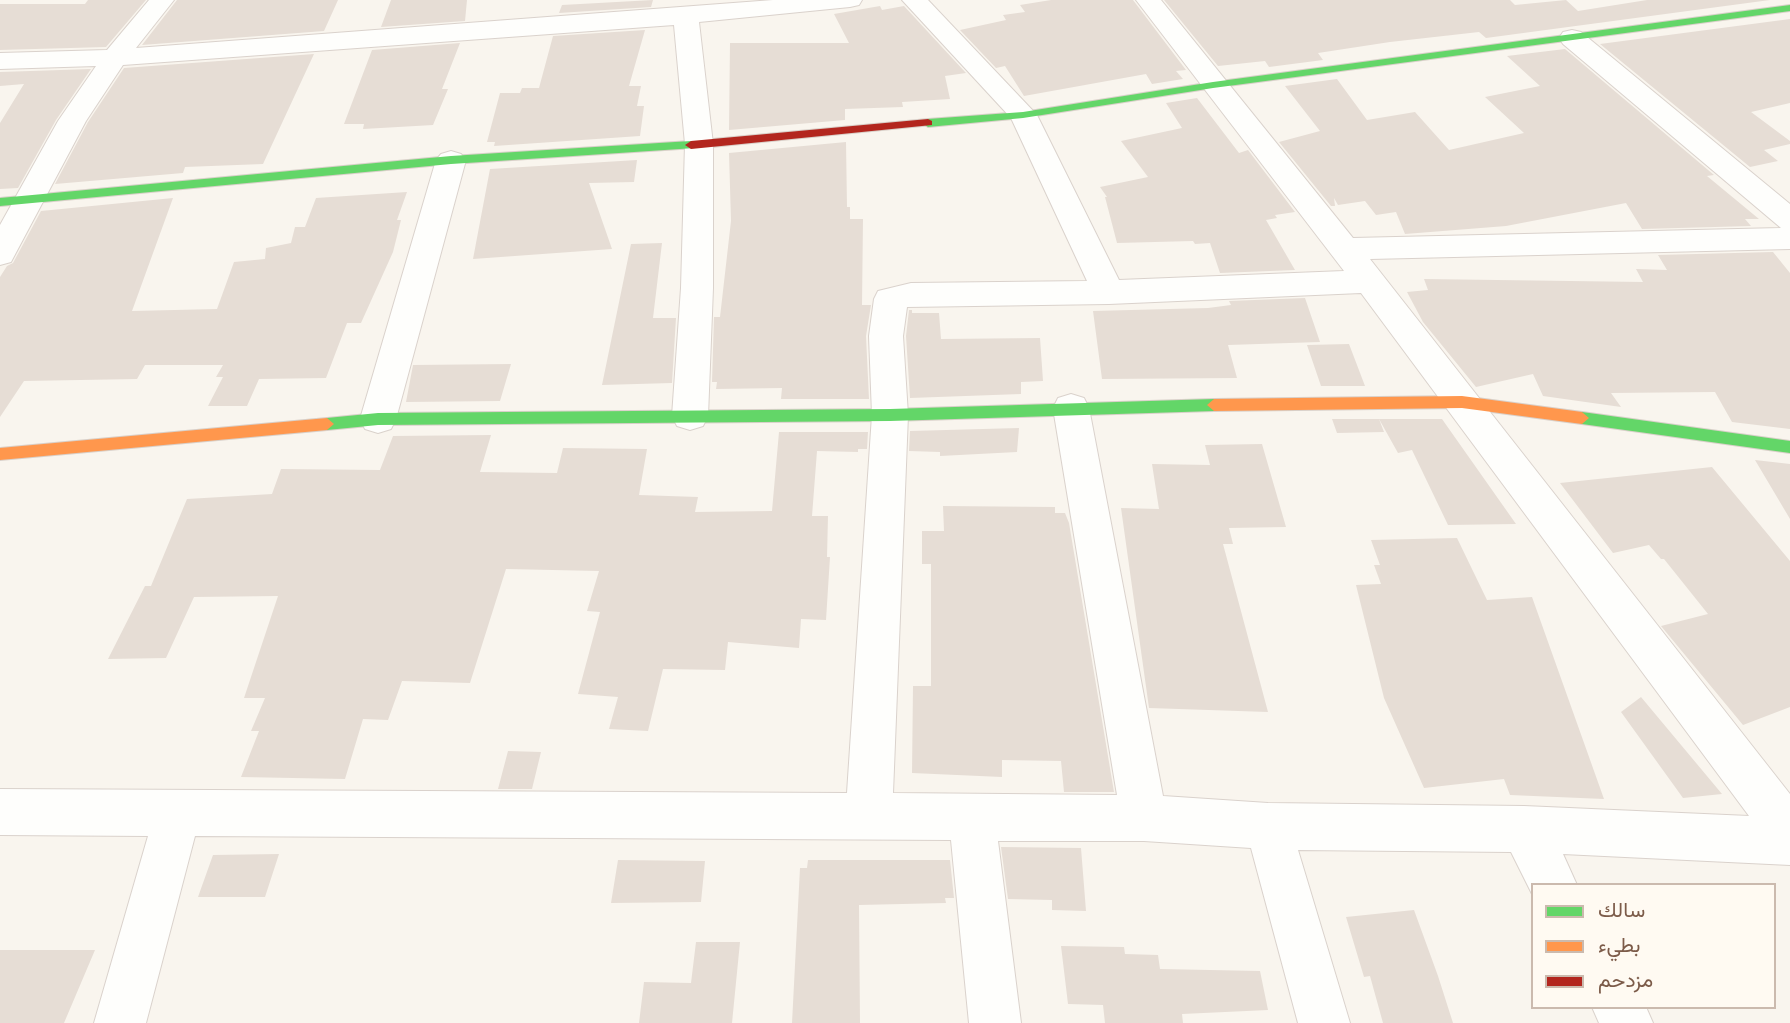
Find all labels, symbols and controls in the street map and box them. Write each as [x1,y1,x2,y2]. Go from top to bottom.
legend [1531,883,1776,1009]
text: سالك [1598,895,1645,923]
text: بطيء [1598,930,1641,958]
text: مزدحم [1598,965,1653,993]

